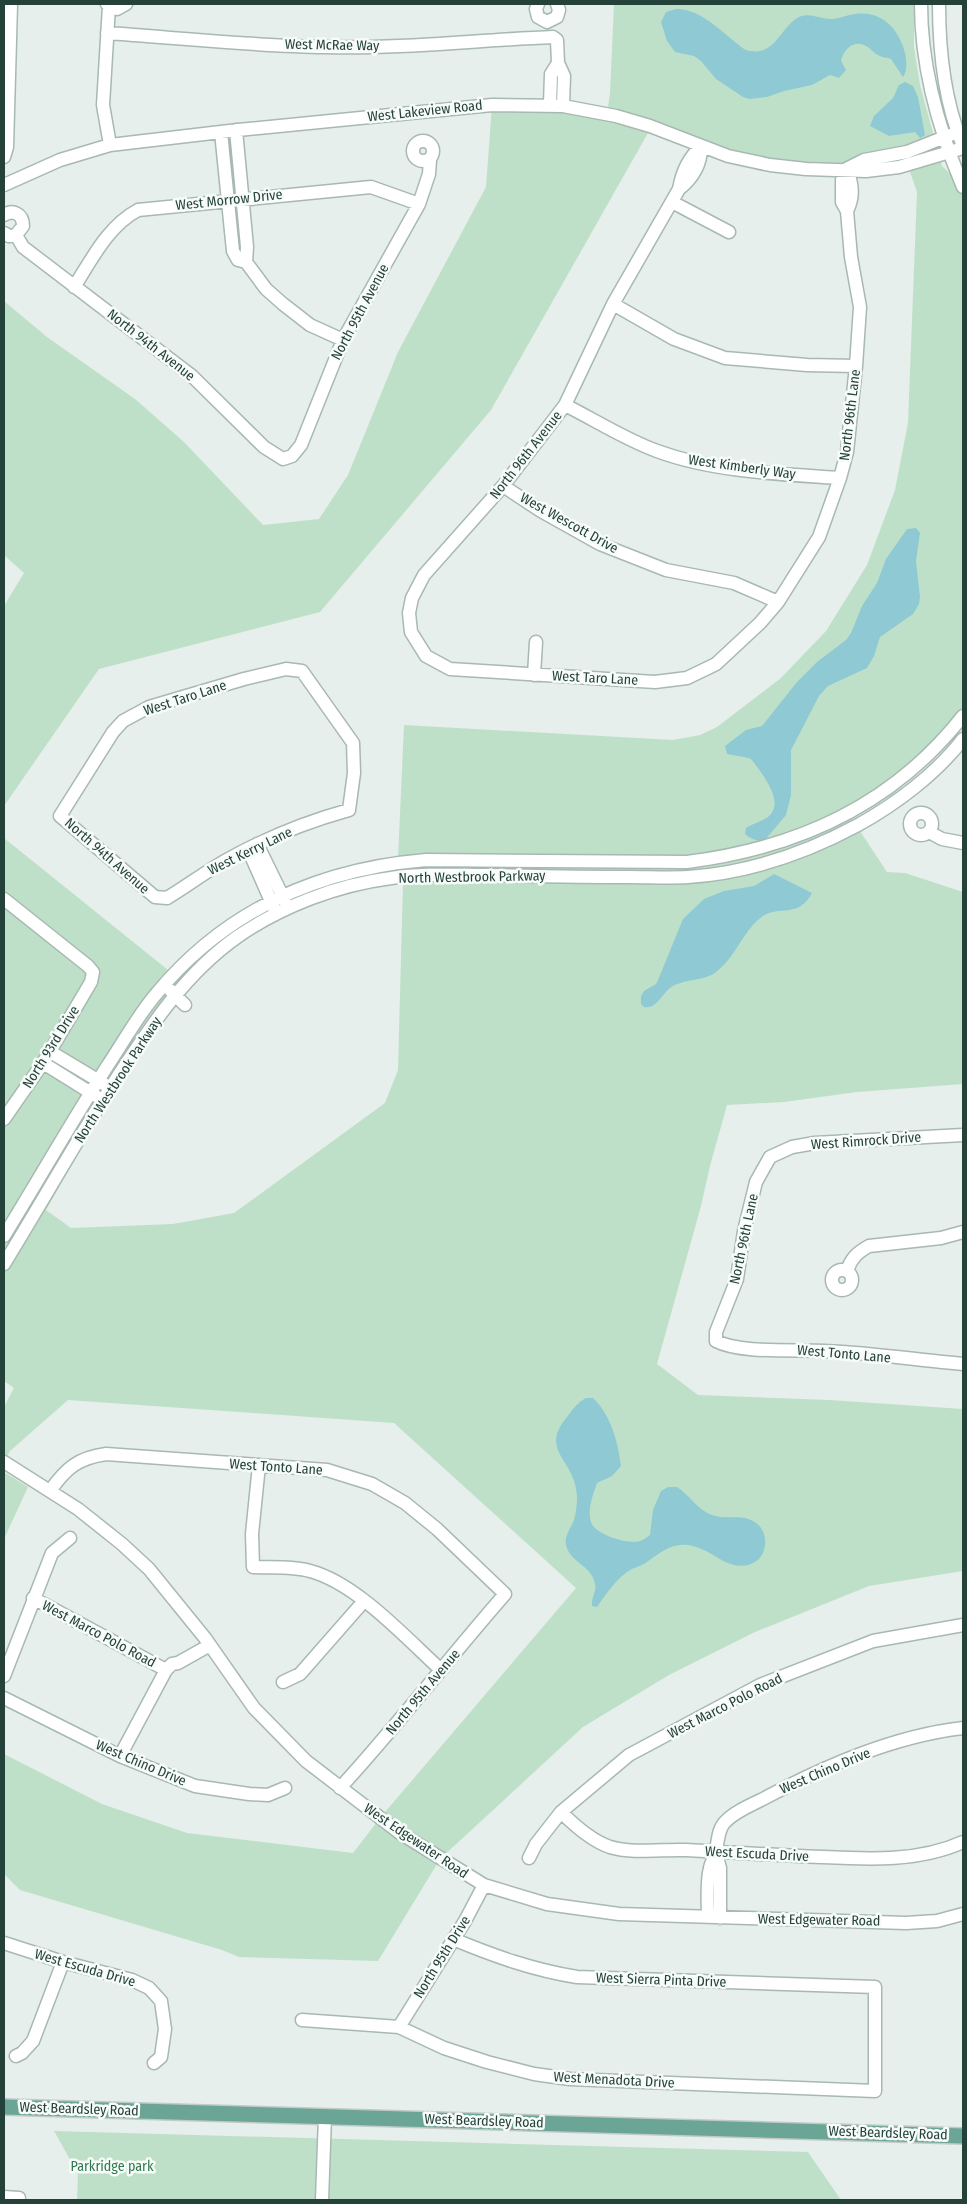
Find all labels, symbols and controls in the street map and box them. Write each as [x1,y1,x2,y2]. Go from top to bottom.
street label: West McRae Way [285,36,380,54]
street label: West Lakeview Road [367,97,483,125]
street label: West Morrow Drive [175,186,283,214]
street label: North 95th Avenue [328,261,393,363]
street label: North 94th Avenue [104,305,198,385]
street label: North 96th Lane [836,368,864,462]
street label: North 96th Avenue [486,408,566,502]
street label: West Kimberly Way [687,451,797,483]
street label: West Wescott Drive [517,489,621,557]
street label: West Taro Lane [552,667,639,689]
street label: West Taro Lane [141,677,229,719]
street label: North 94th Avenue [61,815,153,897]
street label: West Kerry Lane [205,823,295,879]
street label: North Westbrook Parkway [398,867,546,887]
street label: North 93rd Drive [19,1003,83,1091]
street label: North Westbrook Parkway [71,1013,166,1146]
street label: West Rimrock Drive [810,1129,922,1153]
street label: North 96th Lane [726,1192,762,1286]
street label: West Tonto Lane [797,1341,892,1367]
street label: West Tonto Lane [229,1455,323,1479]
street label: West Marco Polo Road [39,1597,159,1671]
street label: North 95th Avenue [382,1646,464,1738]
street label: West Marco Polo Road [665,1670,785,1742]
street label: West Chino Drive [93,1736,189,1790]
street label: West Chino Drive [777,1744,873,1798]
street label: West Edgewater Road [360,1800,472,1882]
street label: West Escuda Drive [705,1843,809,1865]
street label: West Edgewater Road [758,1910,880,1930]
street label: North 95th Drive [410,1913,474,2001]
street label: West Escuda Drive [33,1945,137,1991]
street label: West Sierra Pinta Drive [596,1969,727,1991]
street label: West Menadota Drive [553,2068,675,2092]
street label: West Beardsley Road [19,2098,139,2120]
street label: West Beardsley Road [424,2110,544,2132]
street label: West Beardsley Road [828,2122,948,2144]
park label: Parkridge park [71,2158,154,2175]

